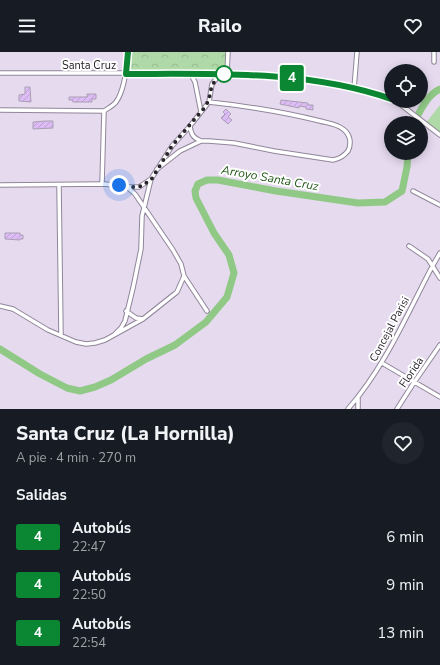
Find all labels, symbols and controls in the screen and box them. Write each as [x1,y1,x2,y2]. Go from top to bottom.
text: Railo [198,14,242,38]
icon: menu [16,15,38,37]
icon: heart [402,15,424,37]
street label: Santa Cruz [62,58,116,73]
map controls [384,64,428,160]
button: locate [384,64,428,108]
unlabelled marker [215,65,233,83]
line badge: 4 [279,65,305,91]
text: 4 [288,68,296,87]
button: layers [384,116,428,160]
water label: Arroyo Santa Cruz [219,161,320,195]
your location [109,175,129,195]
street label: Concejal Parisi [366,294,413,364]
street label: Florida [396,354,427,391]
text: Santa Cruz (La Hornilla) [16,421,235,447]
button: heart [382,422,424,464]
text: A pie · 4 min · 270 m [16,449,136,467]
text: Salidas [16,485,67,505]
text: Autobús [72,518,131,538]
text: 4 [34,527,42,546]
text: 6 min [386,527,424,547]
text: 22:47 [72,538,106,556]
text: Autobús [72,566,131,586]
text: 4 [34,575,42,594]
text: 9 min [386,575,424,595]
text: 22:50 [72,586,106,604]
text: Autobús [72,614,131,634]
text: 4 [34,623,42,642]
text: 13 min [377,623,424,643]
text: 22:54 [72,634,106,652]

